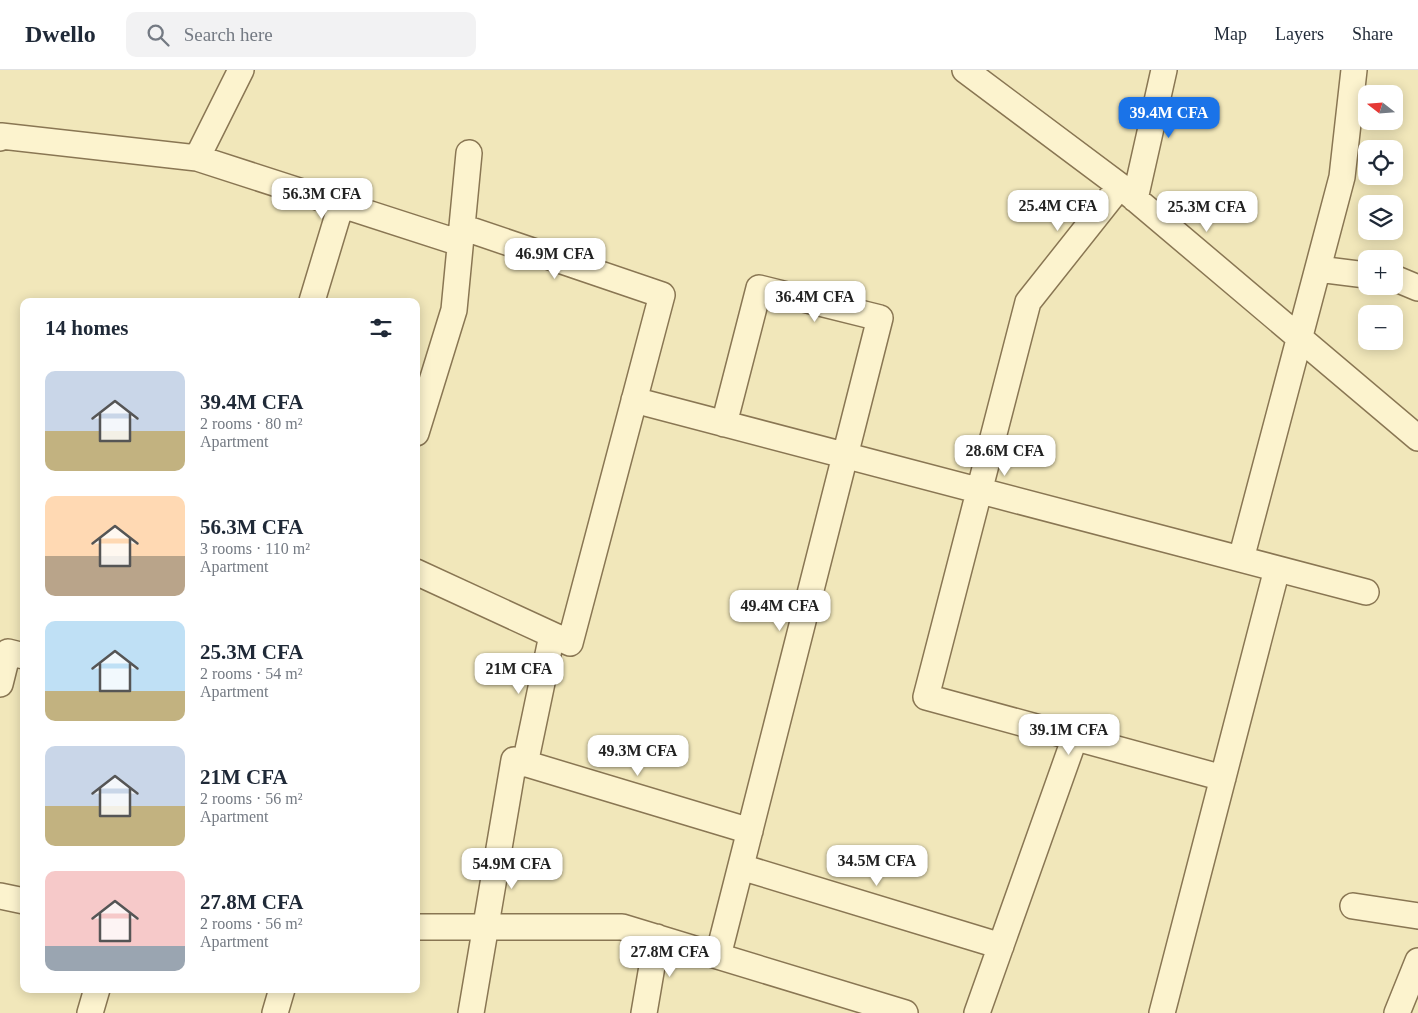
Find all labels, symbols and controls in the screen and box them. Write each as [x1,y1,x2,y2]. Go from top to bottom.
search box [126,12,476,57]
text: Dwello [25,21,96,47]
icon: search [144,21,172,49]
text: Search here [184,24,273,45]
text: Map [1214,24,1247,44]
text: Layers [1275,24,1324,44]
text: Share [1352,24,1393,44]
north arrow [1358,85,1402,130]
map controls [1358,85,1403,350]
pin: 39.4M CFA [1112,97,1226,139]
text: 39.4M CFA [1130,104,1208,121]
button: locate [1358,140,1403,185]
pin: 56.3M CFA [265,178,379,220]
text: 56.3M CFA [283,185,361,202]
pin: 25.4M CFA [1001,190,1115,232]
pin: 25.3M CFA [1150,190,1264,233]
button: layers [1358,195,1403,240]
text: 25.4M CFA [1019,197,1097,214]
text: 25.3M CFA [1168,198,1246,215]
pin: 46.9M CFA [498,238,612,280]
text: 46.9M CFA [516,245,594,262]
button: + [1358,250,1403,295]
pin: 36.4M CFA [758,280,872,323]
text: 36.4M CFA [776,288,854,305]
button: − [1358,305,1403,350]
icon: filters [367,314,395,342]
text: 14 homes [45,316,128,340]
text: 39.4M CFA [200,390,303,414]
icon: home [85,391,145,451]
text: 2 rooms · 80 m² [200,415,303,432]
text: Apartment [200,433,268,450]
pin: 28.6M CFA [948,434,1062,477]
text: 28.6M CFA [966,442,1044,459]
text: 56.3M CFA [200,515,303,539]
icon: home [85,516,145,576]
text: 3 rooms · 110 m² [200,540,310,557]
text: Apartment [200,558,268,575]
pin: 49.4M CFA [723,590,837,632]
text: 49.4M CFA [741,597,819,614]
text: 25.3M CFA [200,640,303,664]
icon: home [85,641,145,701]
pin: 21M CFA [473,652,565,695]
text: 21M CFA [486,660,552,677]
text: 2 rooms · 54 m² [200,665,303,682]
text: Apartment [200,683,268,700]
pin: 39.1M CFA [1012,714,1126,756]
text: 39.1M CFA [1030,721,1108,738]
pin: 49.3M CFA [581,734,695,777]
text: 49.3M CFA [599,742,677,759]
text: 21M CFA [200,765,288,789]
icon: home [85,766,145,826]
text: 2 rooms · 56 m² [200,790,303,807]
text: Apartment [200,808,268,825]
pin: 34.5M CFA [820,844,934,887]
pin: 54.9M CFA [455,848,569,890]
text: 34.5M CFA [838,852,916,869]
text: 54.9M CFA [473,855,551,872]
text: 27.8M CFA [200,890,303,914]
icon: home [85,891,145,951]
text: 2 rooms · 56 m² [200,915,303,932]
text: Apartment [200,933,268,950]
pin: 27.8M CFA [613,936,727,978]
text: 27.8M CFA [631,943,709,960]

